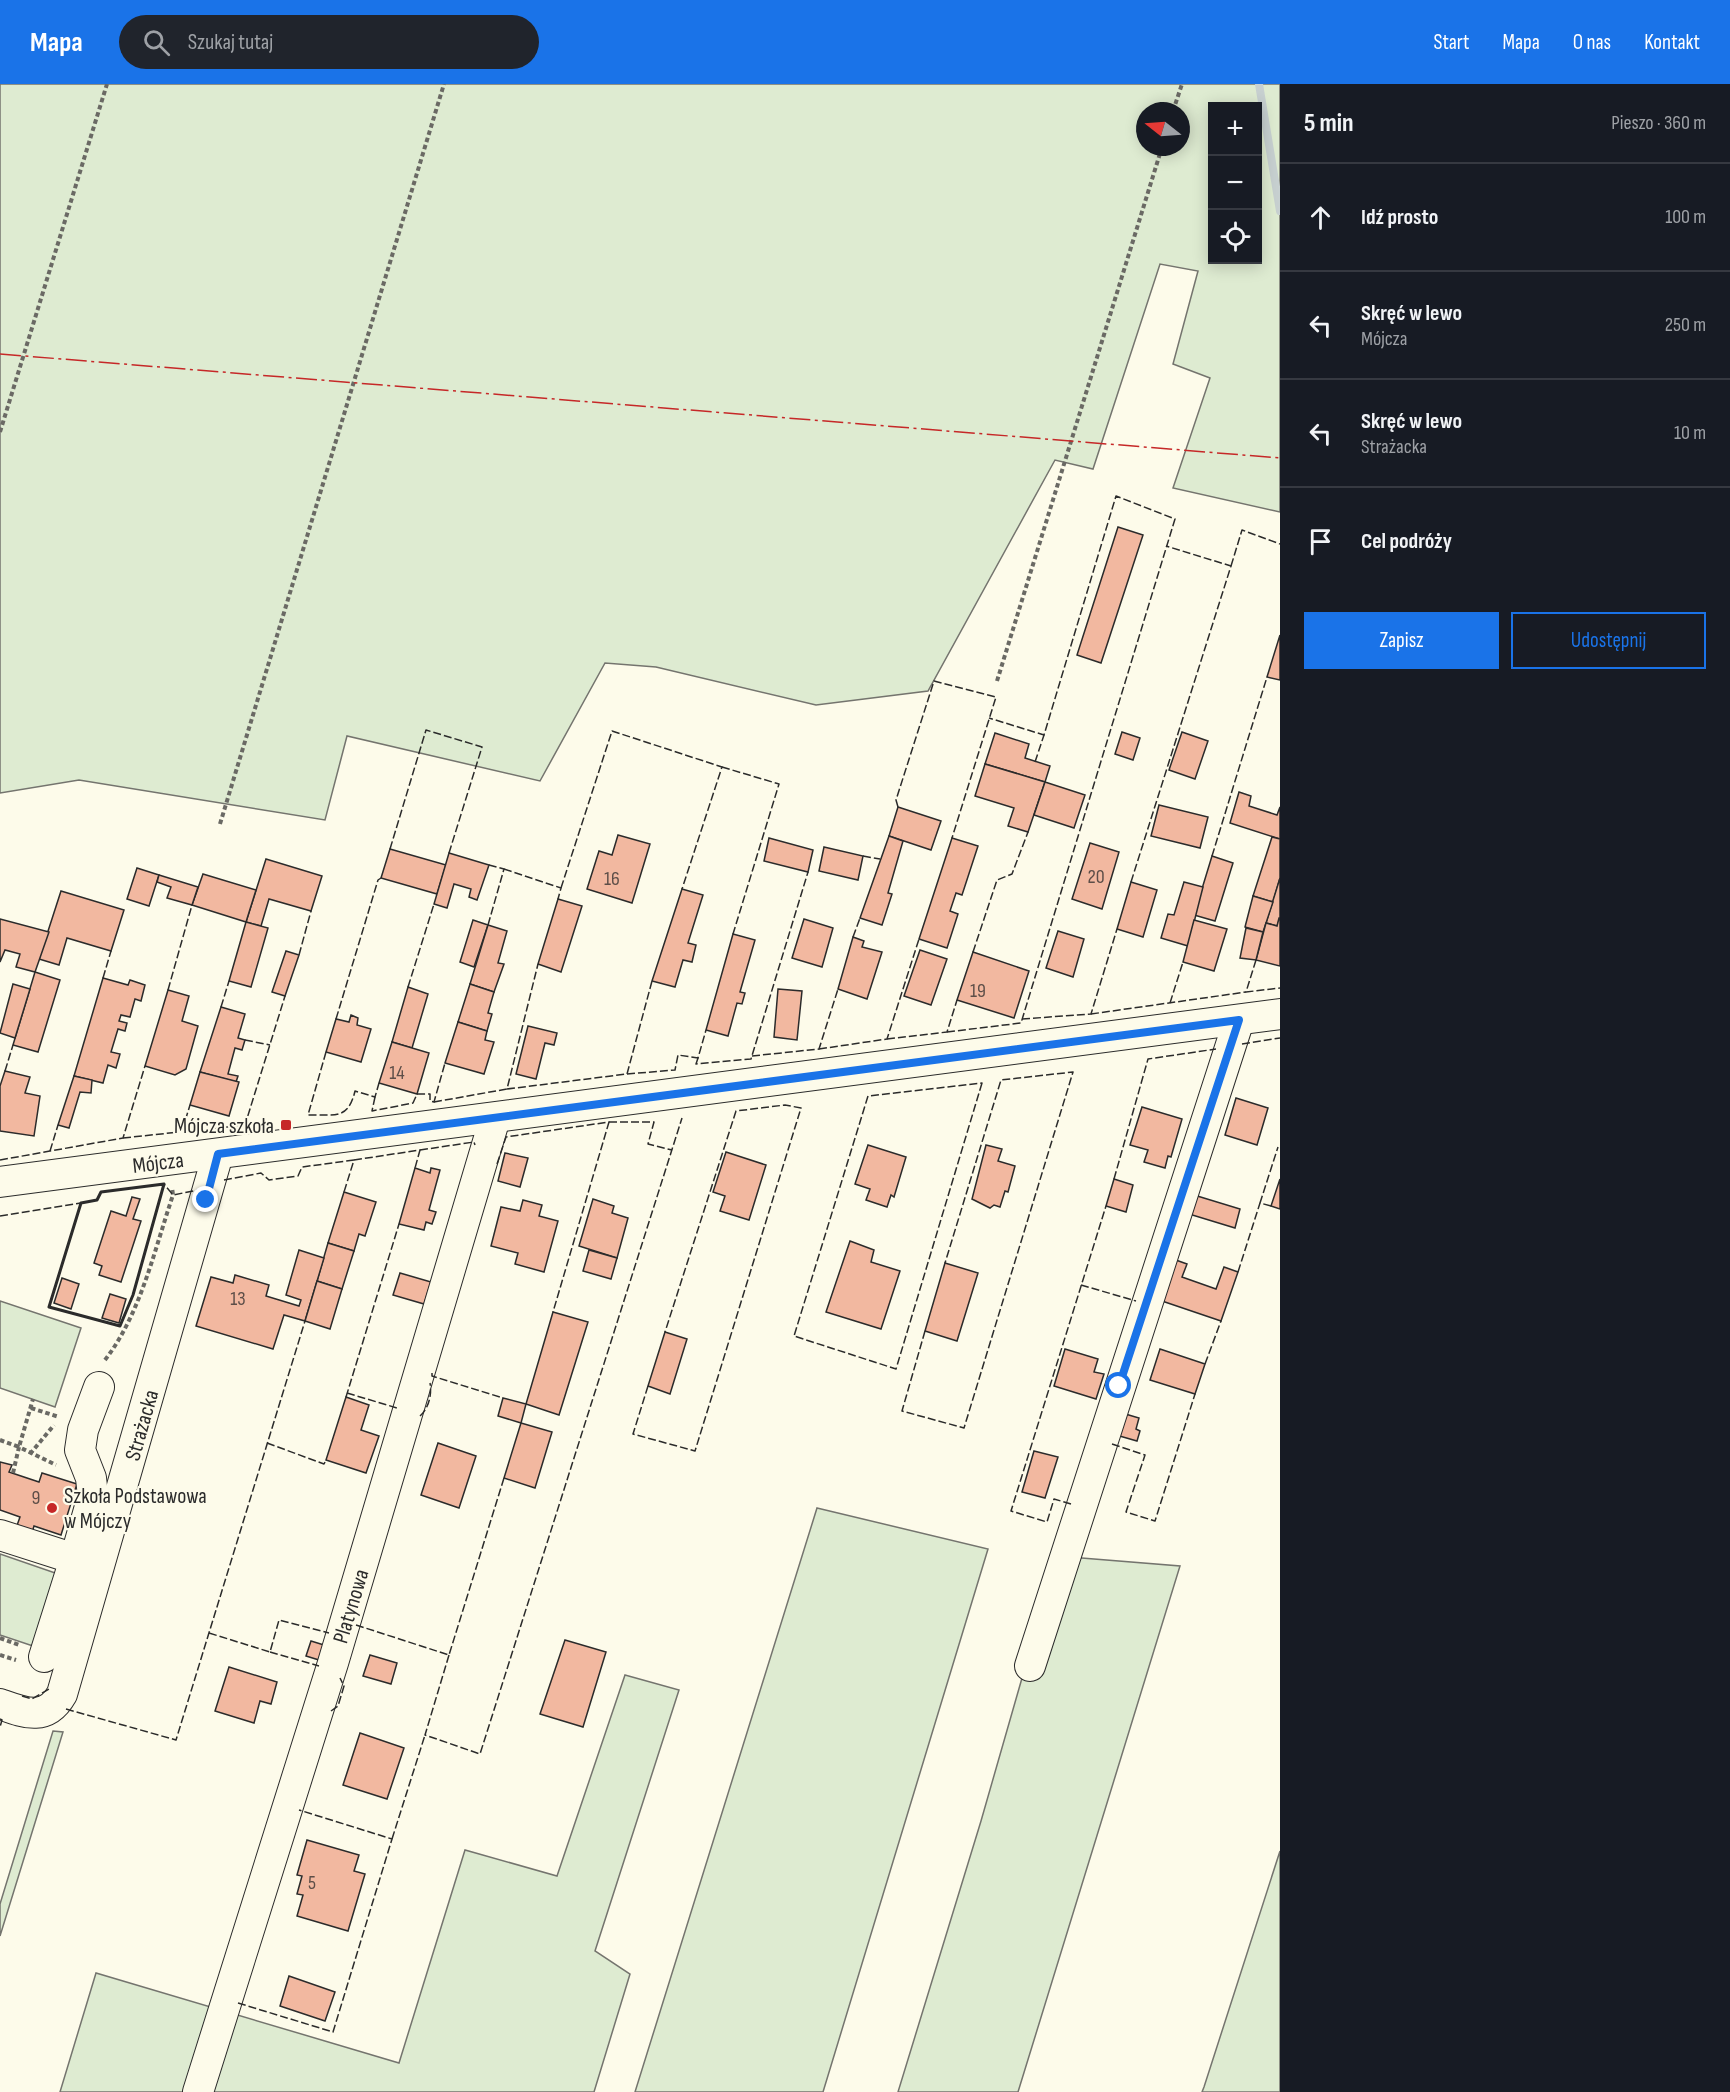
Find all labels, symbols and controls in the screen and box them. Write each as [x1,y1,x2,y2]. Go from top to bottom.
search box [119,15,539,69]
text: Mapa [30,26,83,59]
icon: search [140,26,173,59]
text: Szukaj tutaj [188,29,273,56]
text: Start [1433,30,1470,55]
text: Mapa [1503,30,1540,55]
text: O nas [1573,30,1611,55]
text: Kontakt [1644,30,1700,55]
north arrow [1136,102,1190,156]
map controls [1208,102,1262,264]
button: + [1208,102,1262,156]
text: 5 min [1304,108,1354,139]
text: Pieszo · 360 m [1611,111,1706,135]
button: − [1208,156,1262,210]
icon: ahead [1304,201,1337,234]
text: Idź prosto [1361,204,1438,231]
text: 100 m [1665,205,1706,229]
button: locate [1208,210,1262,264]
text: Skręć w lewo [1361,300,1462,327]
icon: left [1304,309,1337,342]
text: 250 m [1665,313,1706,337]
text: Mójcza [1361,327,1408,351]
text: Skręć w lewo [1361,408,1462,435]
icon: left [1304,417,1337,450]
text: 10 m [1674,421,1706,445]
text: Strażacka [1361,435,1427,459]
icon: arrive [1304,525,1337,558]
text: Cel podróży [1361,528,1452,555]
button: Zapisz [1304,612,1499,669]
button: Udostępnij [1511,612,1706,669]
house number: 20 [1087,865,1105,889]
house number: 16 [604,867,620,891]
house number: 19 [970,979,986,1003]
house number: 14 [389,1061,405,1085]
place label: Mójcza szkoła [174,1113,274,1140]
marker: Mójcza szkoła [279,1118,293,1132]
street label: Mójcza [131,1147,185,1180]
route end [192,1186,218,1212]
house number: 13 [230,1287,246,1311]
route start [1105,1372,1131,1398]
street label: Strażacka [119,1387,165,1464]
place label: Szkoła Podstawowa w Mójczy [64,1483,207,1535]
house number: 9 [32,1486,40,1510]
marker: Szkoła Podstawowa w Mójczy [45,1501,59,1515]
street label: Platynowa [327,1566,375,1647]
house number: 5 [308,1871,316,1895]

